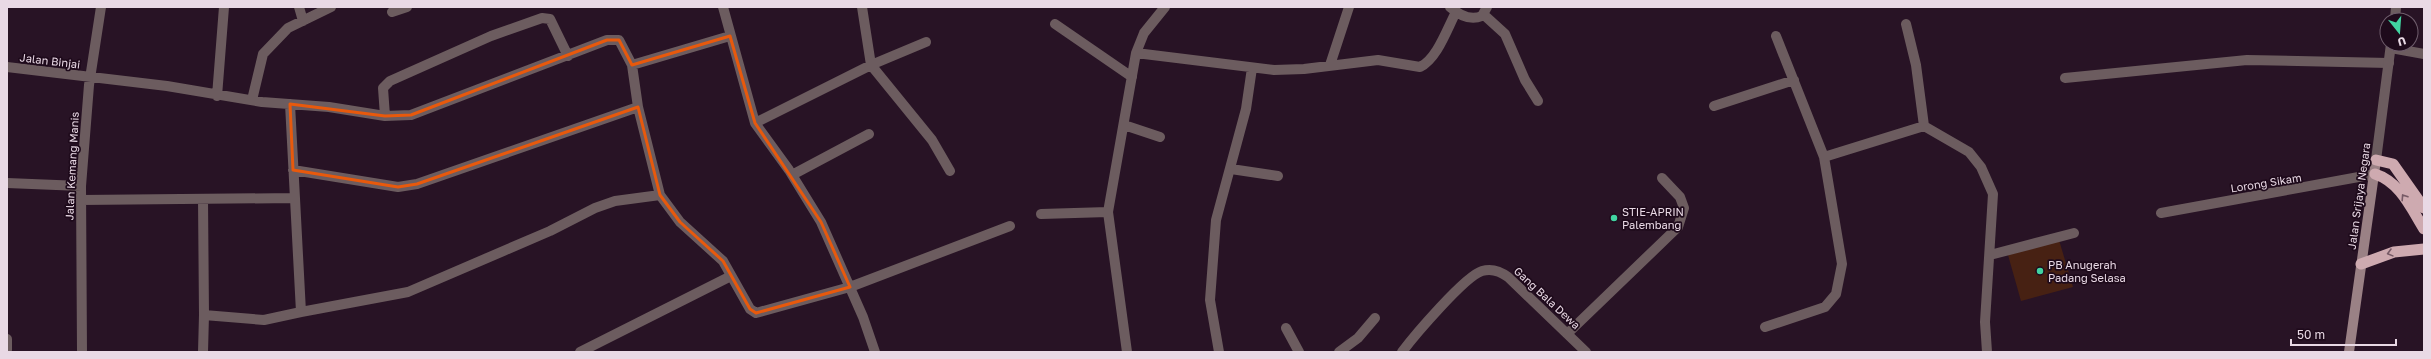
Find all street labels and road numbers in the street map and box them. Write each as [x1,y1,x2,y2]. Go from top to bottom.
street label: Jalan Binjai [19,50,81,71]
street label: Jalan Kemang Manis [62,111,81,221]
street label: Jalan Srijaya Negara [2345,142,2372,250]
street label: Lorong Sikam [2229,170,2302,195]
street label: Gang Bala Dewa [1512,264,1583,331]

